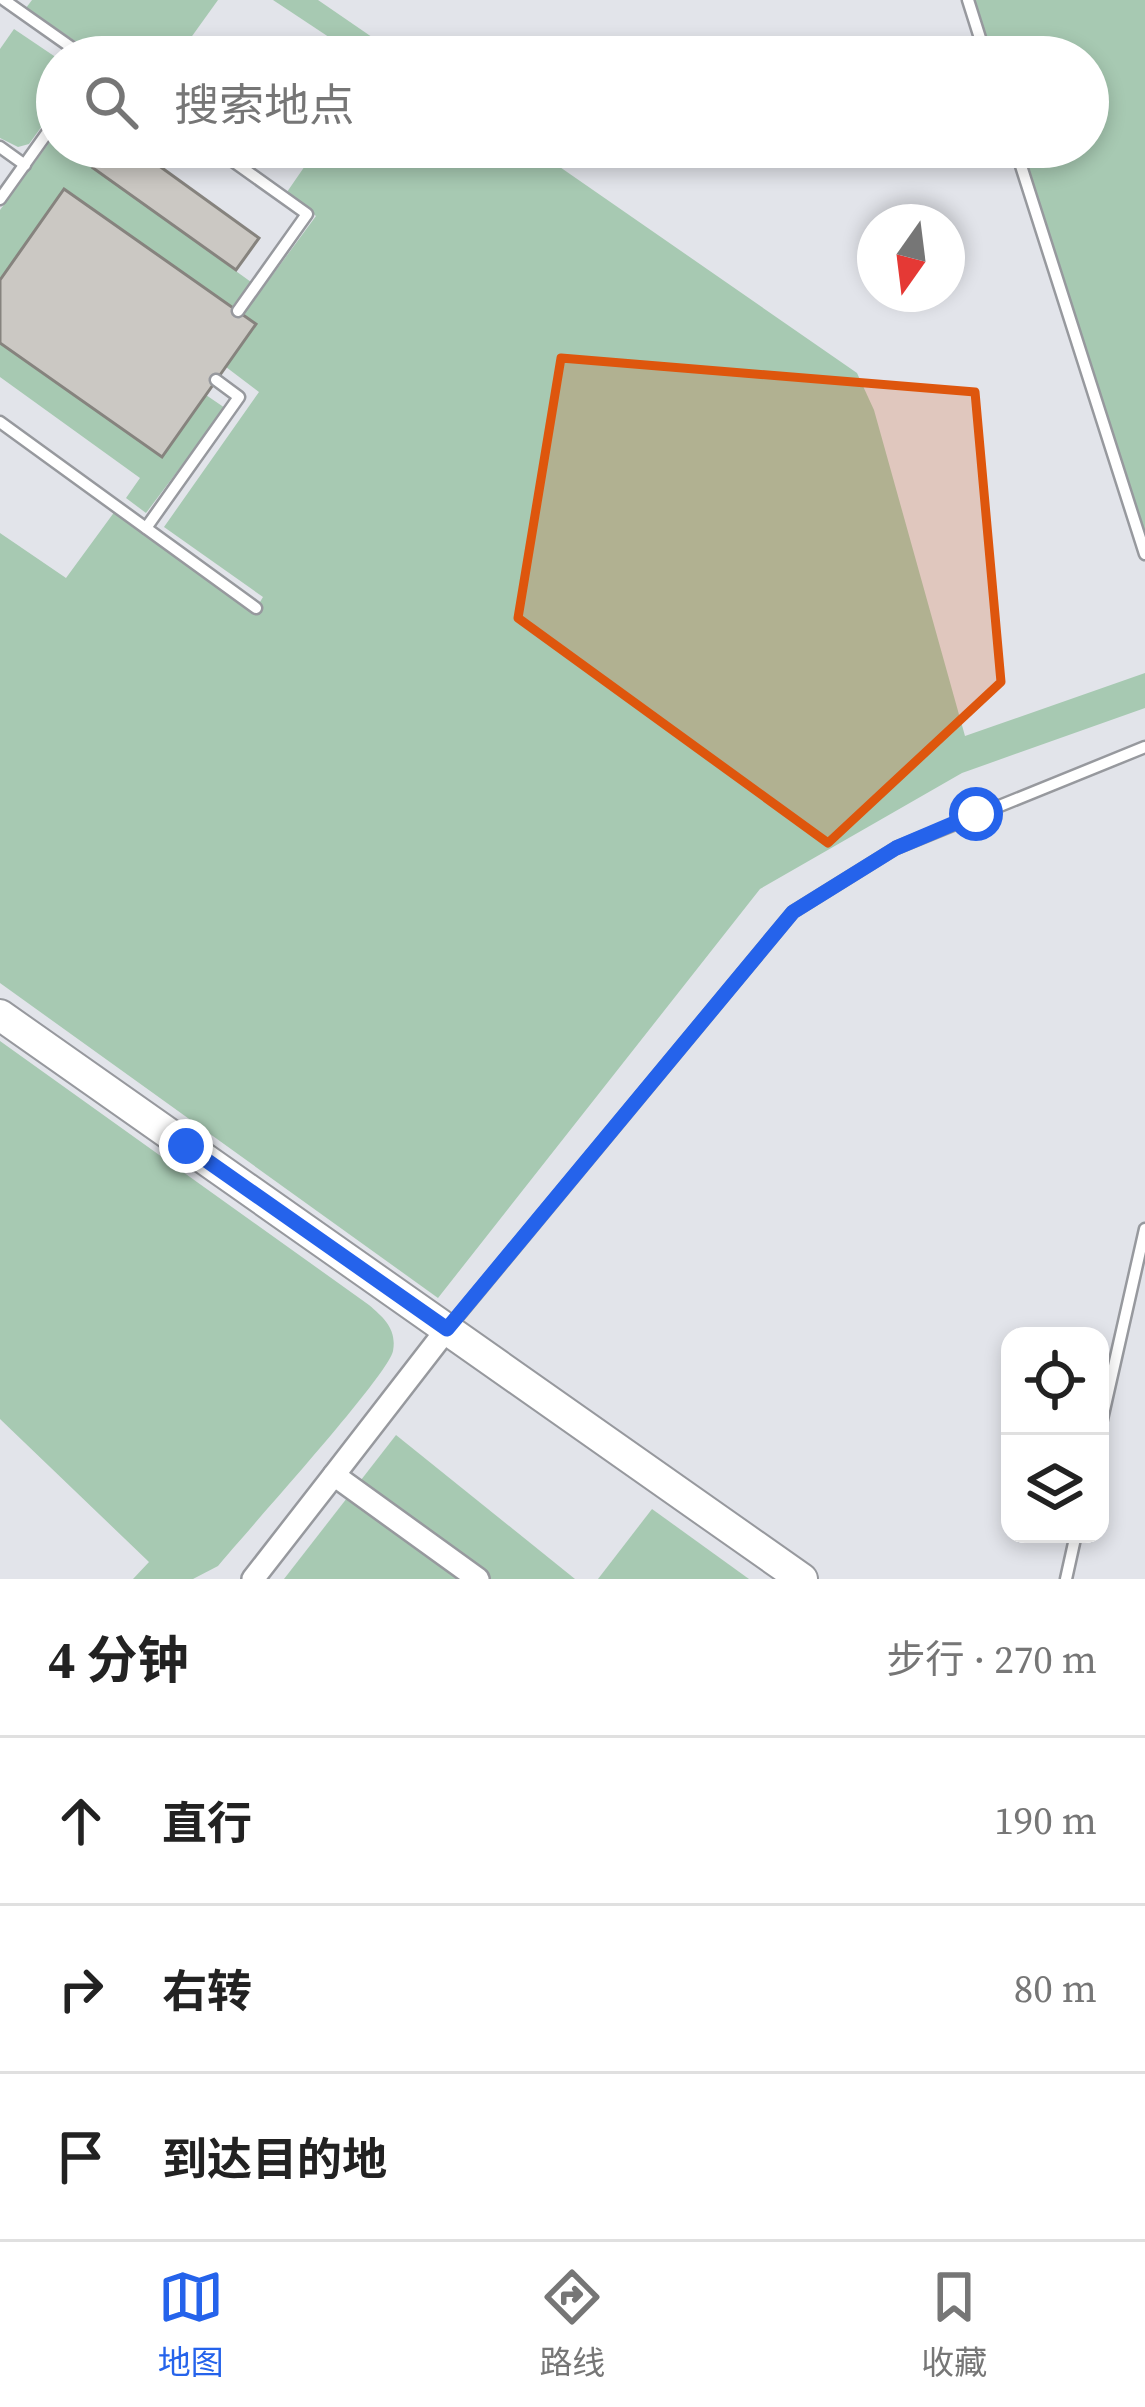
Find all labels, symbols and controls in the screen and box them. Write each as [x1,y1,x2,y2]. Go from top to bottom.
search box [36,36,1109,168]
icon: search [78,69,144,135]
text: 搜索地点 [174,74,354,136]
north arrow [857,204,965,312]
route start [949,787,1003,841]
route end [159,1119,213,1173]
map controls [1001,1327,1109,1543]
button: locate [1001,1327,1109,1435]
button: layers [1001,1435,1109,1543]
text: 4 分钟 [48,1625,189,1695]
text: 步行 · 270 m [886,1633,1097,1686]
icon: ahead [48,1788,114,1854]
text: 直行 [162,1792,252,1854]
text: 190 m [994,1794,1097,1847]
icon: right [48,1956,114,2022]
text: 右转 [162,1960,252,2022]
text: 80 m [1014,1962,1097,2015]
icon: arrive [48,2124,114,2190]
text: 到达目的地 [162,2128,387,2190]
tab: 地图 [158,2264,224,2385]
tab: 路线 [539,2264,605,2385]
tab: 收藏 [921,2264,987,2385]

